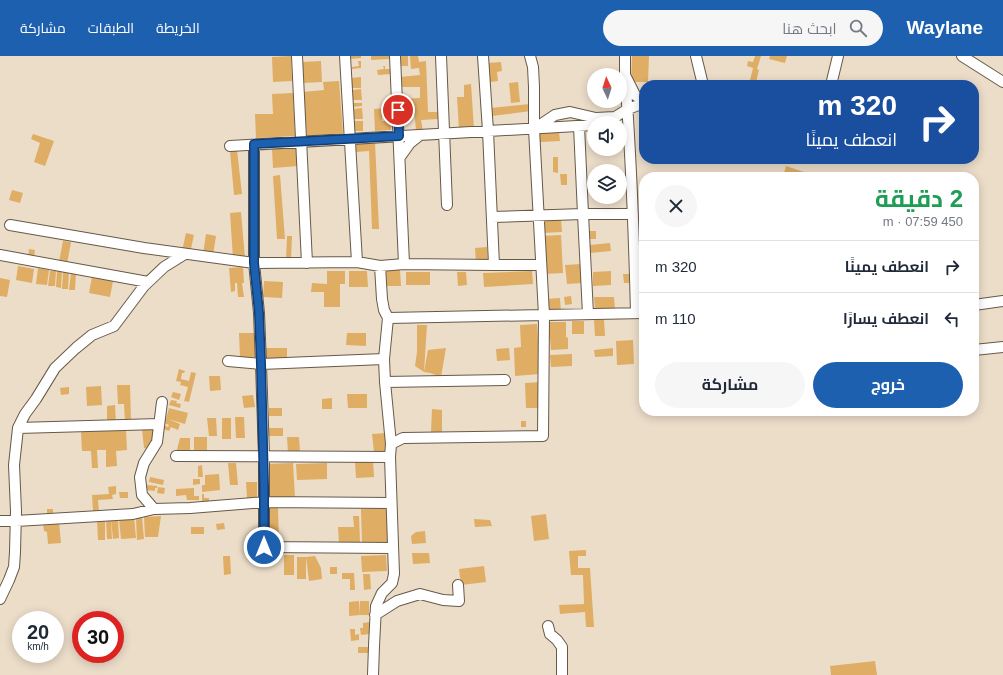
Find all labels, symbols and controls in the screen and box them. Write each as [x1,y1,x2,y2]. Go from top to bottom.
search box [603,10,883,46]
icon: search [847,17,869,39]
text: Waylane [907,17,983,38]
text: مشاركة [20,20,66,36]
text: الطبقات [88,20,134,36]
text: الخريطة [156,20,200,36]
text: ابحث هنا [782,20,837,37]
north arrow [587,68,627,108]
map controls [587,68,627,204]
text: 320 m [818,90,897,121]
pin [381,93,415,127]
icon: right [911,96,963,148]
icon: arrive [387,99,409,121]
button: sound [587,116,627,156]
text: انعطف يمينًا [806,130,897,150]
button: layers [587,164,627,204]
button: close [655,185,697,227]
text: 2 دقيقة [875,185,963,212]
text: 450 m · 07:59 [883,214,963,229]
icon: right [941,256,963,278]
text: 320 m [655,258,697,275]
text: انعطف يمينًا [845,258,929,275]
icon: left [941,308,963,330]
text: 110 m [655,310,696,327]
text: انعطف يسارًا [843,310,929,327]
button: مشاركة [655,362,805,408]
button: خروج [813,362,963,408]
position arrow [243,526,285,568]
speed limit sign: 30 [72,611,124,663]
text: 20 [27,621,49,643]
text: km/h [27,641,49,652]

